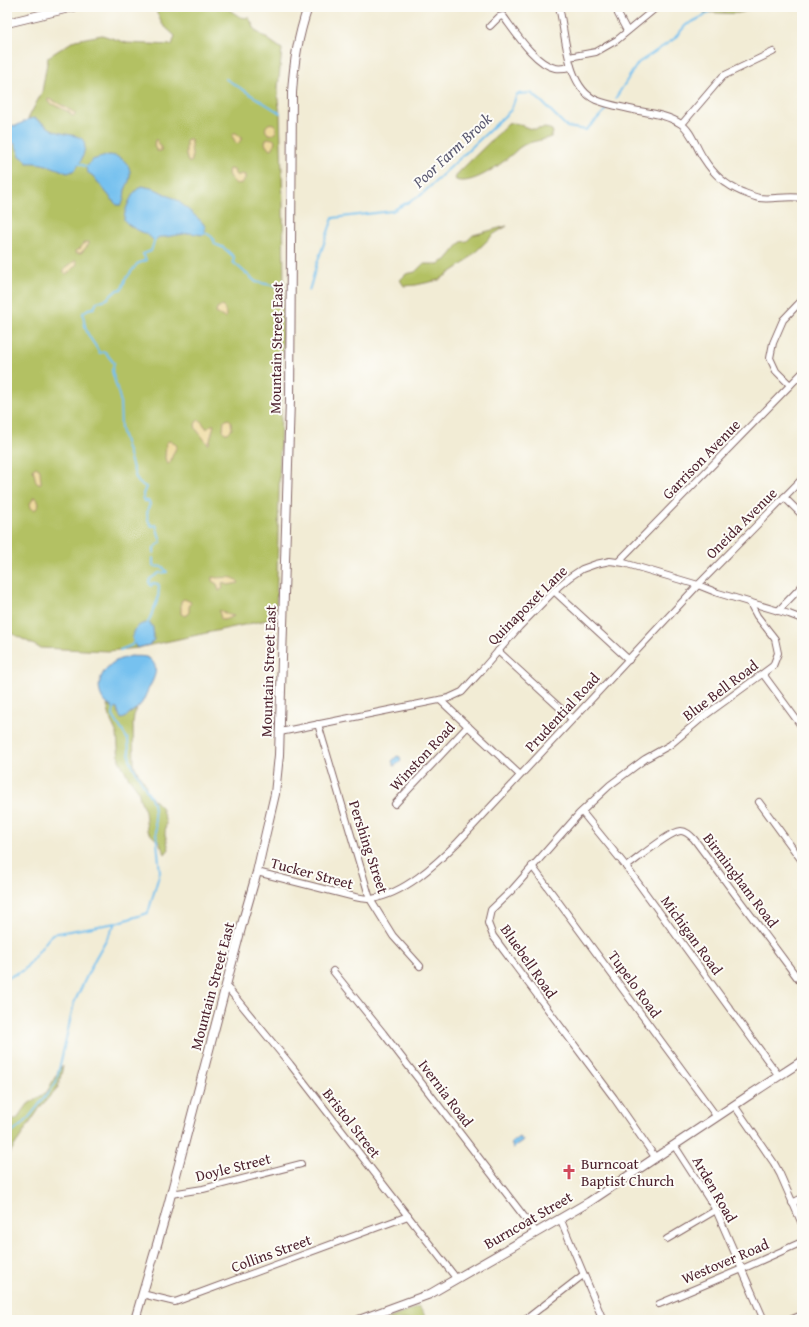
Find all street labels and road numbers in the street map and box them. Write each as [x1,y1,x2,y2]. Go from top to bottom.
street label: Mountain Street East [264,281,288,414]
street label: Garrison Avenue [657,414,745,504]
street label: Oneida Avenue [701,483,781,563]
street label: Quinapoxet Lane [482,560,572,650]
street label: Mountain Street East [255,604,281,737]
street label: Blue Bell Road [678,655,762,725]
street label: Prudential Road [520,668,604,756]
street label: Winston Road [385,717,459,795]
street label: Pershing Street [344,798,394,897]
street label: Birmingham Road [698,828,784,932]
street label: Tucker Street [268,852,356,894]
street label: Michigan Road [656,891,728,979]
street label: Mountain Street East [185,919,239,1052]
street label: Bluebell Road [496,920,562,1002]
street label: Tupelo Road [604,946,666,1022]
street label: Ivernia Road [414,1055,478,1131]
street label: Bristol Street [318,1084,386,1163]
street label: Doyle Street [193,1147,273,1186]
street label: Arden Road [688,1152,742,1226]
street label: Burncoat Street [480,1186,577,1254]
street label: Collins Street [228,1229,315,1277]
street label: Westover Road [678,1233,772,1289]

